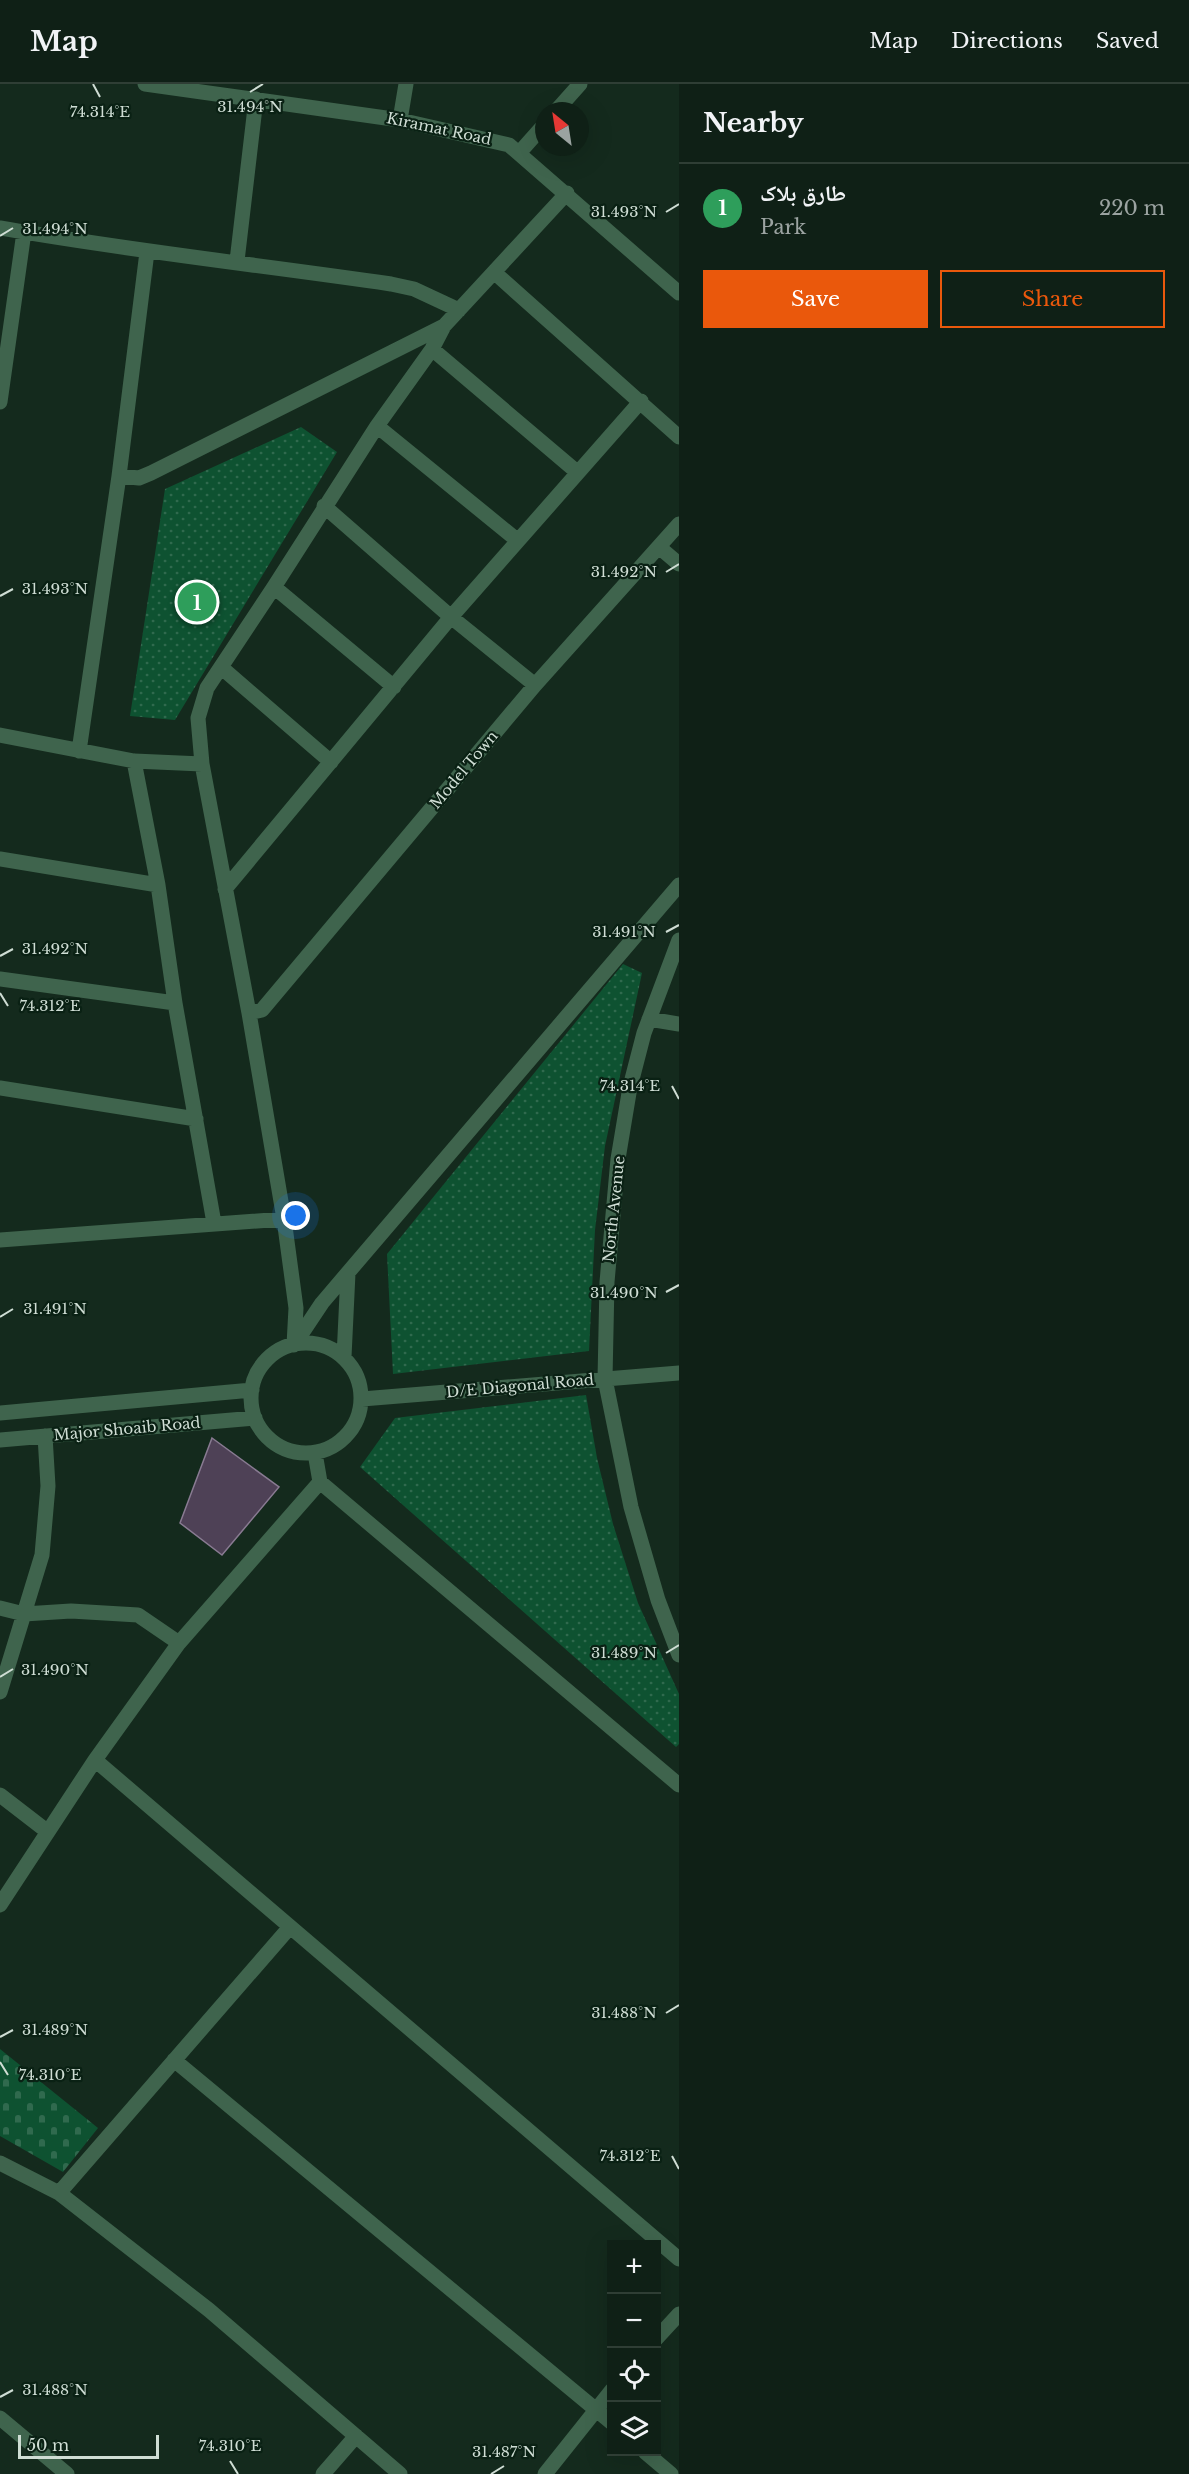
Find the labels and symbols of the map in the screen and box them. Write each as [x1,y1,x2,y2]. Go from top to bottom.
text: 31.494°N [217,97,283,116]
text: 74.314°E [70,102,130,121]
north arrow [535,102,589,156]
street label: Kiramat Road [385,108,493,149]
text: 31.493°N [591,202,657,221]
text: 31.494°N [22,219,88,238]
text: 31.492°N [591,562,657,581]
text: 31.493°N [22,579,88,598]
pin: 1 [178,580,216,624]
street label: Model Town [425,727,502,813]
text: 31.491°N [592,922,656,941]
text: 31.492°N [22,939,88,958]
text: 74.312°E [19,996,81,1015]
text: 74.314°E [600,1076,660,1095]
street label: North Avenue [598,1155,629,1263]
your location [281,1201,310,1230]
text: 31.490°N [590,1283,658,1302]
text: 31.491°N [23,1299,87,1318]
street label: D/E Diagonal Road [445,1370,595,1401]
street label: Major Shoaib Road [53,1413,201,1444]
text: 31.489°N [591,1643,657,1662]
text: 31.490°N [21,1660,89,1679]
text: 31.488°N [591,2003,657,2022]
text: 31.489°N [22,2020,88,2039]
text: 74.310°E [19,2065,81,2084]
text: 74.312°E [599,2146,661,2165]
text: 31.488°N [22,2380,88,2399]
scale bar [18,2432,159,2460]
text: 74.310°E [199,2436,261,2455]
text: 31.487°N [472,2442,536,2461]

